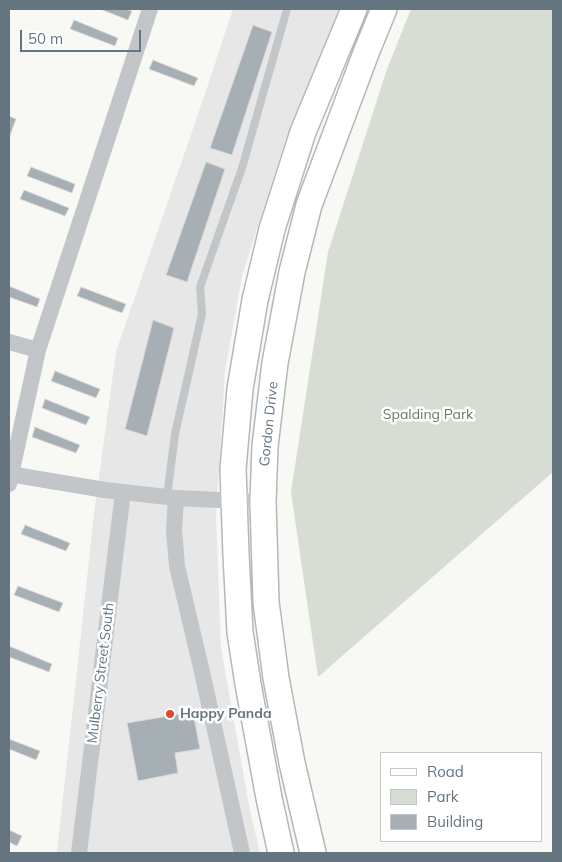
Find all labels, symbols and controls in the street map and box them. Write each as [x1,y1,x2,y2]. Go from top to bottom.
scale bar [22,20,144,52]
text: 50 m [28,29,63,48]
street label: Gordon Drive [256,381,282,467]
park label: Spalding Park [383,407,473,423]
street label: Mulberry Street South [84,602,118,744]
place label: Happy Panda [180,706,272,722]
marker: Happy Panda [164,708,176,720]
legend [380,752,542,842]
text: Road [427,762,464,781]
text: Park [427,787,459,806]
text: Building [427,812,483,831]

